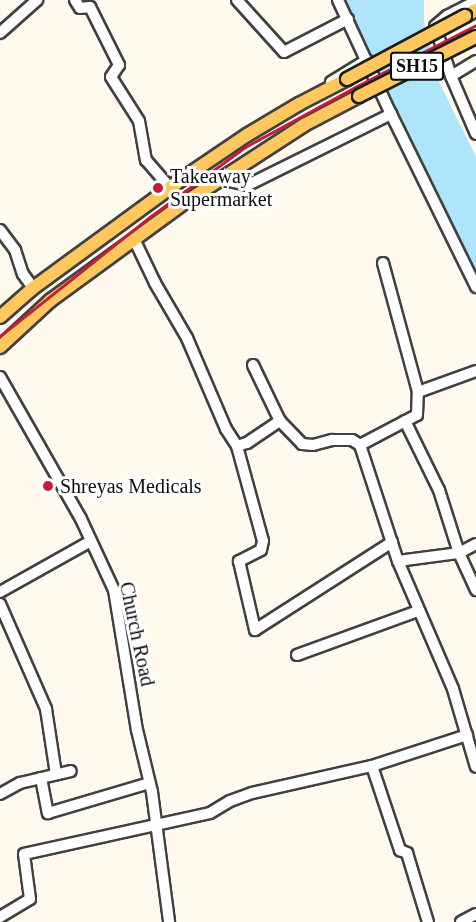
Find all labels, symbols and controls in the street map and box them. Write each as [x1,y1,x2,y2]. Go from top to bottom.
road number: SH15 [388,51,446,81]
place label: Takeaway Supermarket [170,164,272,211]
marker: Takeaway Supermarket [151,181,165,195]
place label: Shreyas Medicals [60,474,202,498]
marker: Shreyas Medicals [41,479,55,493]
street label: Church Road [114,580,160,688]

